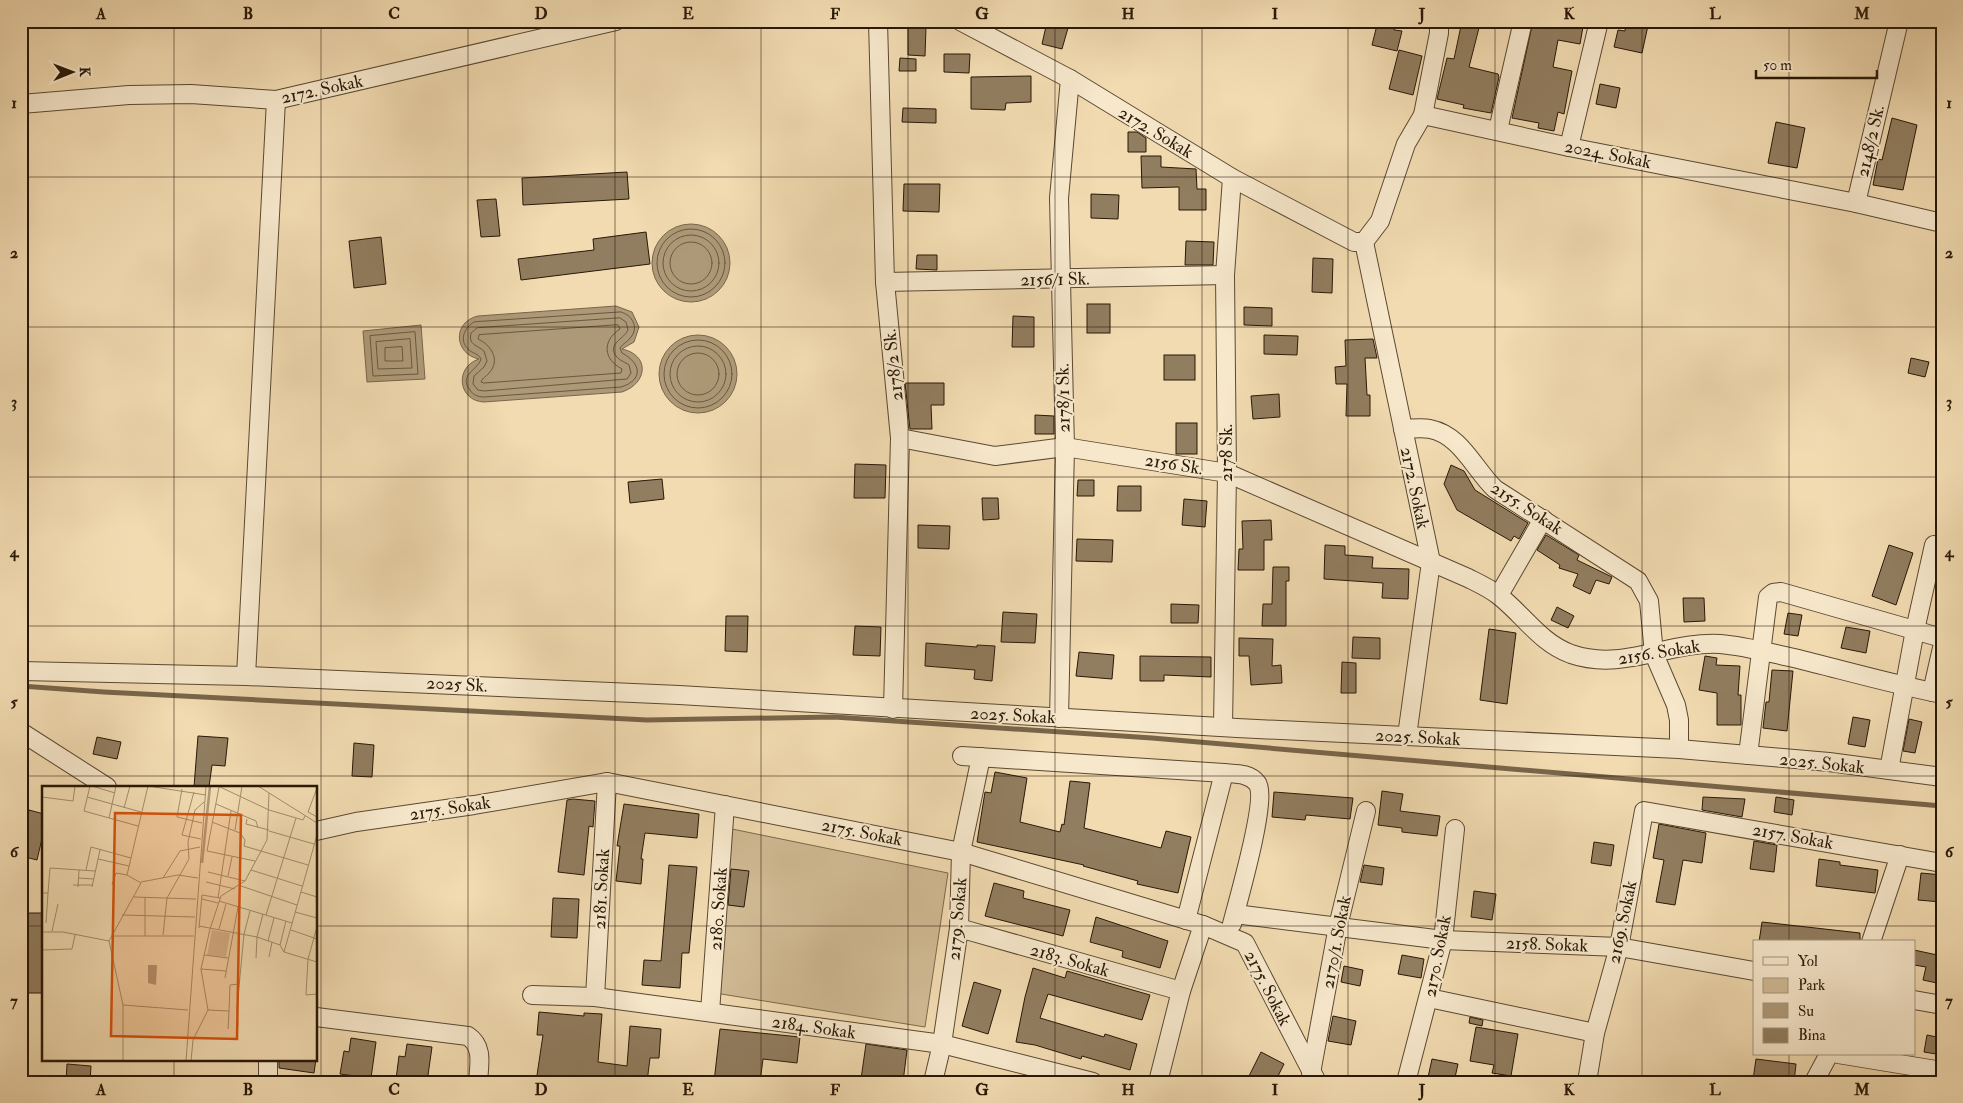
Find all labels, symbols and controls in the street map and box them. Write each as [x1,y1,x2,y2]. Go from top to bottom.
text: A [95,4,107,24]
text: B [243,4,253,24]
text: C [388,4,400,24]
text: D [534,4,548,24]
text: E [682,4,694,24]
text: F [830,4,840,24]
text: G [975,4,989,24]
text: H [1121,4,1135,24]
text: I [1272,4,1279,24]
text: J [1418,4,1426,25]
text: K [1563,4,1575,24]
text: L [1709,4,1721,24]
text: M [1853,4,1870,24]
north arrow [48,48,98,98]
scale bar [1756,48,1877,80]
text: 50 m [1763,56,1792,75]
text: K [76,67,93,78]
street label: 2172. Sokak [279,70,366,109]
text: 1 [11,93,17,113]
text: 1 [1946,93,1952,113]
street label: 2172. Sokak [1114,101,1198,164]
street label: 2148/2 Sk. [1851,103,1890,179]
street label: 2024. Sokak [1563,135,1654,174]
text: 2 [10,243,18,263]
text: 2 [1945,243,1953,263]
street label: 2156/1 Sk. [1020,267,1090,292]
street label: 2178/2 Sk. [878,328,909,402]
street label: 2178/1 Sk. [1051,363,1076,433]
text: 3 [11,392,17,412]
text: 3 [1946,392,1952,412]
street label: 2178 Sk. [1215,424,1238,482]
street label: 2172. Sokak [1395,445,1434,532]
street label: 2156 Sk. [1143,449,1205,480]
street label: 2155. Sokak [1486,477,1567,540]
text: 4 [9,542,20,562]
text: 4 [1944,542,1955,562]
street label: 2156. Sokak [1616,635,1702,670]
street label: 2025 Sk. [426,671,488,698]
text: 5 [10,692,18,712]
text: 5 [1945,692,1953,712]
street label: 2025. Sokak [970,702,1057,729]
street label: 2025. Sokak [1375,724,1462,751]
street label: 2025. Sokak [1778,748,1866,779]
inset map [42,786,318,1060]
street label: 2175. Sokak [408,791,493,826]
street label: 2175. Sokak [820,813,905,852]
street label: 2157. Sokak [1751,818,1835,855]
text: 6 [10,842,20,862]
text: 6 [1945,842,1955,862]
street label: 2181. Sokak [588,848,615,930]
street label: 2180. Sokak [704,866,733,952]
street label: 2179. Sokak [942,876,973,962]
street label: 2169. Sokak [1602,878,1643,966]
street label: 2170/1. Sokak [1316,893,1357,991]
street label: 2170. Sokak [1418,913,1457,999]
street label: 2158. Sokak [1505,932,1589,957]
street label: 2183. Sokak [1028,938,1112,983]
legend [1753,940,1916,1056]
street label: 2175. Sokak [1239,947,1297,1030]
text: Yol [1798,952,1818,971]
text: Park [1798,976,1825,995]
text: 7 [10,991,18,1011]
text: 7 [1945,991,1953,1011]
text: Su [1798,1002,1814,1021]
street label: 2184. Sokak [771,1010,858,1045]
text: Bina [1798,1026,1826,1045]
text: A [95,1080,107,1100]
text: B [243,1080,253,1100]
text: C [388,1080,400,1100]
text: D [534,1080,548,1100]
text: E [682,1080,694,1100]
text: F [830,1080,840,1100]
text: G [975,1080,989,1100]
text: H [1121,1080,1135,1100]
text: I [1272,1080,1279,1100]
text: J [1418,1080,1426,1101]
text: K [1563,1080,1575,1100]
text: L [1709,1080,1721,1100]
text: M [1853,1080,1870,1100]

